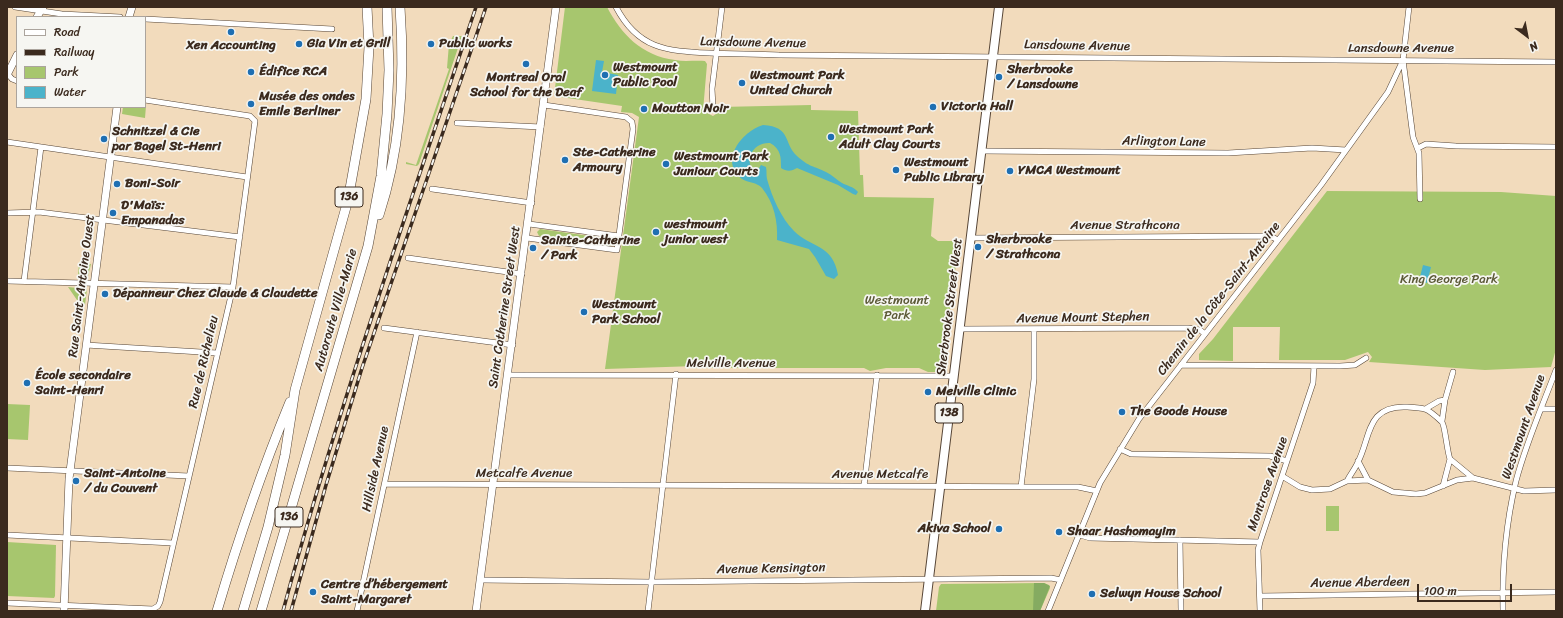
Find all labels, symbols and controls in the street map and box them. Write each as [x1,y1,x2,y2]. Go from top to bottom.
legend [16,16,146,108]
north arrow [1507,16,1547,56]
text: Road [54,21,80,43]
marker: Xen Accounting [226,27,236,37]
street label: Lansdowne Avenue [700,34,806,52]
place label: Gia Vin et Grill [307,36,390,52]
place label: Public works [439,36,512,52]
street label: Lansdowne Avenue [1024,37,1130,55]
text: N [1525,37,1542,57]
place label: Xen Accounting [186,38,276,54]
marker: Gia Vin et Grill [294,39,304,49]
marker: Public works [426,39,436,49]
text: Railway [54,41,95,63]
street label: Lansdowne Avenue [1348,41,1454,57]
marker: Montreal Oral School for the Deaf [521,59,531,69]
place label: Westmount Public Pool [613,60,678,91]
text: Park [54,61,79,83]
place label: Sherbrooke / Lansdowne [1007,62,1078,93]
place label: Édifice RCA [259,64,327,80]
marker: Édifice RCA [246,67,256,77]
place label: Westmount Park United Church [750,68,845,99]
place label: Montreal Oral School for the Deaf [470,70,582,101]
marker: Westmount Public Pool [600,70,610,80]
marker: Sherbrooke / Lansdowne [994,72,1004,82]
marker: Westmount Park United Church [737,78,747,88]
text: Water [54,81,86,103]
place label: Musée des ondes Emile Berliner [259,89,355,120]
marker: Musée des ondes Emile Berliner [246,99,256,109]
place label: Victoria Hall [941,99,1013,115]
place label: Moutton Noir [652,101,728,117]
marker: Victoria Hall [928,102,938,112]
marker: Moutton Noir [639,104,649,114]
place label: Westmount Park Adult Clay Courts [839,122,940,153]
place label: Schnitzel & Cie par Bagel St-Henri [112,124,221,155]
marker: Westmount Park Adult Clay Courts [826,132,836,142]
street label: Arlington Lane [1122,133,1206,151]
marker: Schnitzel & Cie par Bagel St-Henri [99,134,109,144]
place label: Ste-Catherine Armoury [573,145,656,176]
place label: Westmount Park Juniour Courts [674,149,769,180]
marker: Ste-Catherine Armoury [560,155,570,165]
place label: Westmount Public Library [904,155,984,186]
marker: Westmount Park Juniour Courts [661,159,671,169]
place label: YMCA Westmount [1018,163,1121,179]
marker: Westmount Public Library [891,165,901,175]
marker: YMCA Westmount [1005,166,1015,176]
place label: Boni-Soir [125,176,180,192]
marker: Boni-Soir [112,179,122,189]
road number: 136 [335,187,363,207]
place label: D'Maïs: Empanadas [121,198,185,229]
marker: D'Maïs: Empanadas [108,208,118,218]
street label: Rue Saint-Antoine Ouest [65,214,99,358]
place label: westmount junior west [664,217,728,248]
street label: Avenue Strathcona [1070,218,1180,234]
street label: Chemin de la Côte-Saint-Antoine [1154,219,1284,379]
street label: Saint Catherine Street West [486,225,524,389]
marker: westmount junior west [651,227,661,237]
place label: Sherbrooke / Strathcona [986,232,1060,263]
place label: Sainte-Catherine / Park [541,233,640,264]
street label: Sherbrooke Street West [934,237,966,377]
marker: Sherbrooke / Strathcona [973,242,983,252]
marker: Sainte-Catherine / Park [528,243,538,253]
street label: Autoroute Ville-Marie [311,247,361,373]
park label: King George Park [1400,272,1498,288]
place label: Dépanneur Chez Claude & Claudette [113,286,318,302]
marker: Dépanneur Chez Claude & Claudette [100,289,110,299]
park label: Westmount Park [865,293,929,324]
place label: Westmount Park School [592,297,660,328]
marker: Westmount Park School [579,307,589,317]
street label: Avenue Mount Stephen [1016,309,1150,327]
street label: Rue de Richelieu [186,314,222,410]
street label: Melville Avenue [686,356,776,372]
place label: École secondaire Saint-Henri [35,368,131,399]
street label: Westmount Avenue [1499,373,1549,481]
marker: École secondaire Saint-Henri [22,378,32,388]
place label: Melville Clinic [936,384,1016,400]
marker: Melville Clinic [923,387,933,397]
road number: 138 [935,403,963,423]
place label: The Goode House [1130,404,1227,420]
marker: The Goode House [1117,407,1127,417]
street label: Hillside Avenue [359,425,393,513]
street label: Montrose Avenue [1245,435,1291,533]
place label: Saint-Antoine / du Couvent [84,466,166,497]
street label: Metcalfe Avenue [476,466,572,482]
street label: Avenue Metcalfe [832,467,928,483]
marker: Saint-Antoine / du Couvent [71,476,81,486]
road number: 136 [275,507,303,527]
place label: Akiva School [918,521,991,537]
marker: Akiva School [994,524,1004,534]
place label: Shaar Hashomayim [1067,524,1176,540]
marker: Shaar Hashomayim [1054,527,1064,537]
street label: Avenue Kensington [716,560,826,578]
street label: Avenue Aberdeen [1310,574,1410,592]
scale bar [1419,576,1514,602]
place label: Centre d’hébergement Saint-Margaret [321,577,448,608]
text: 100 m [1424,580,1457,602]
place label: Selwyn House School [1100,586,1221,602]
marker: Centre d’hébergement Saint-Margaret [308,587,318,597]
marker: Selwyn House School [1087,589,1097,599]

